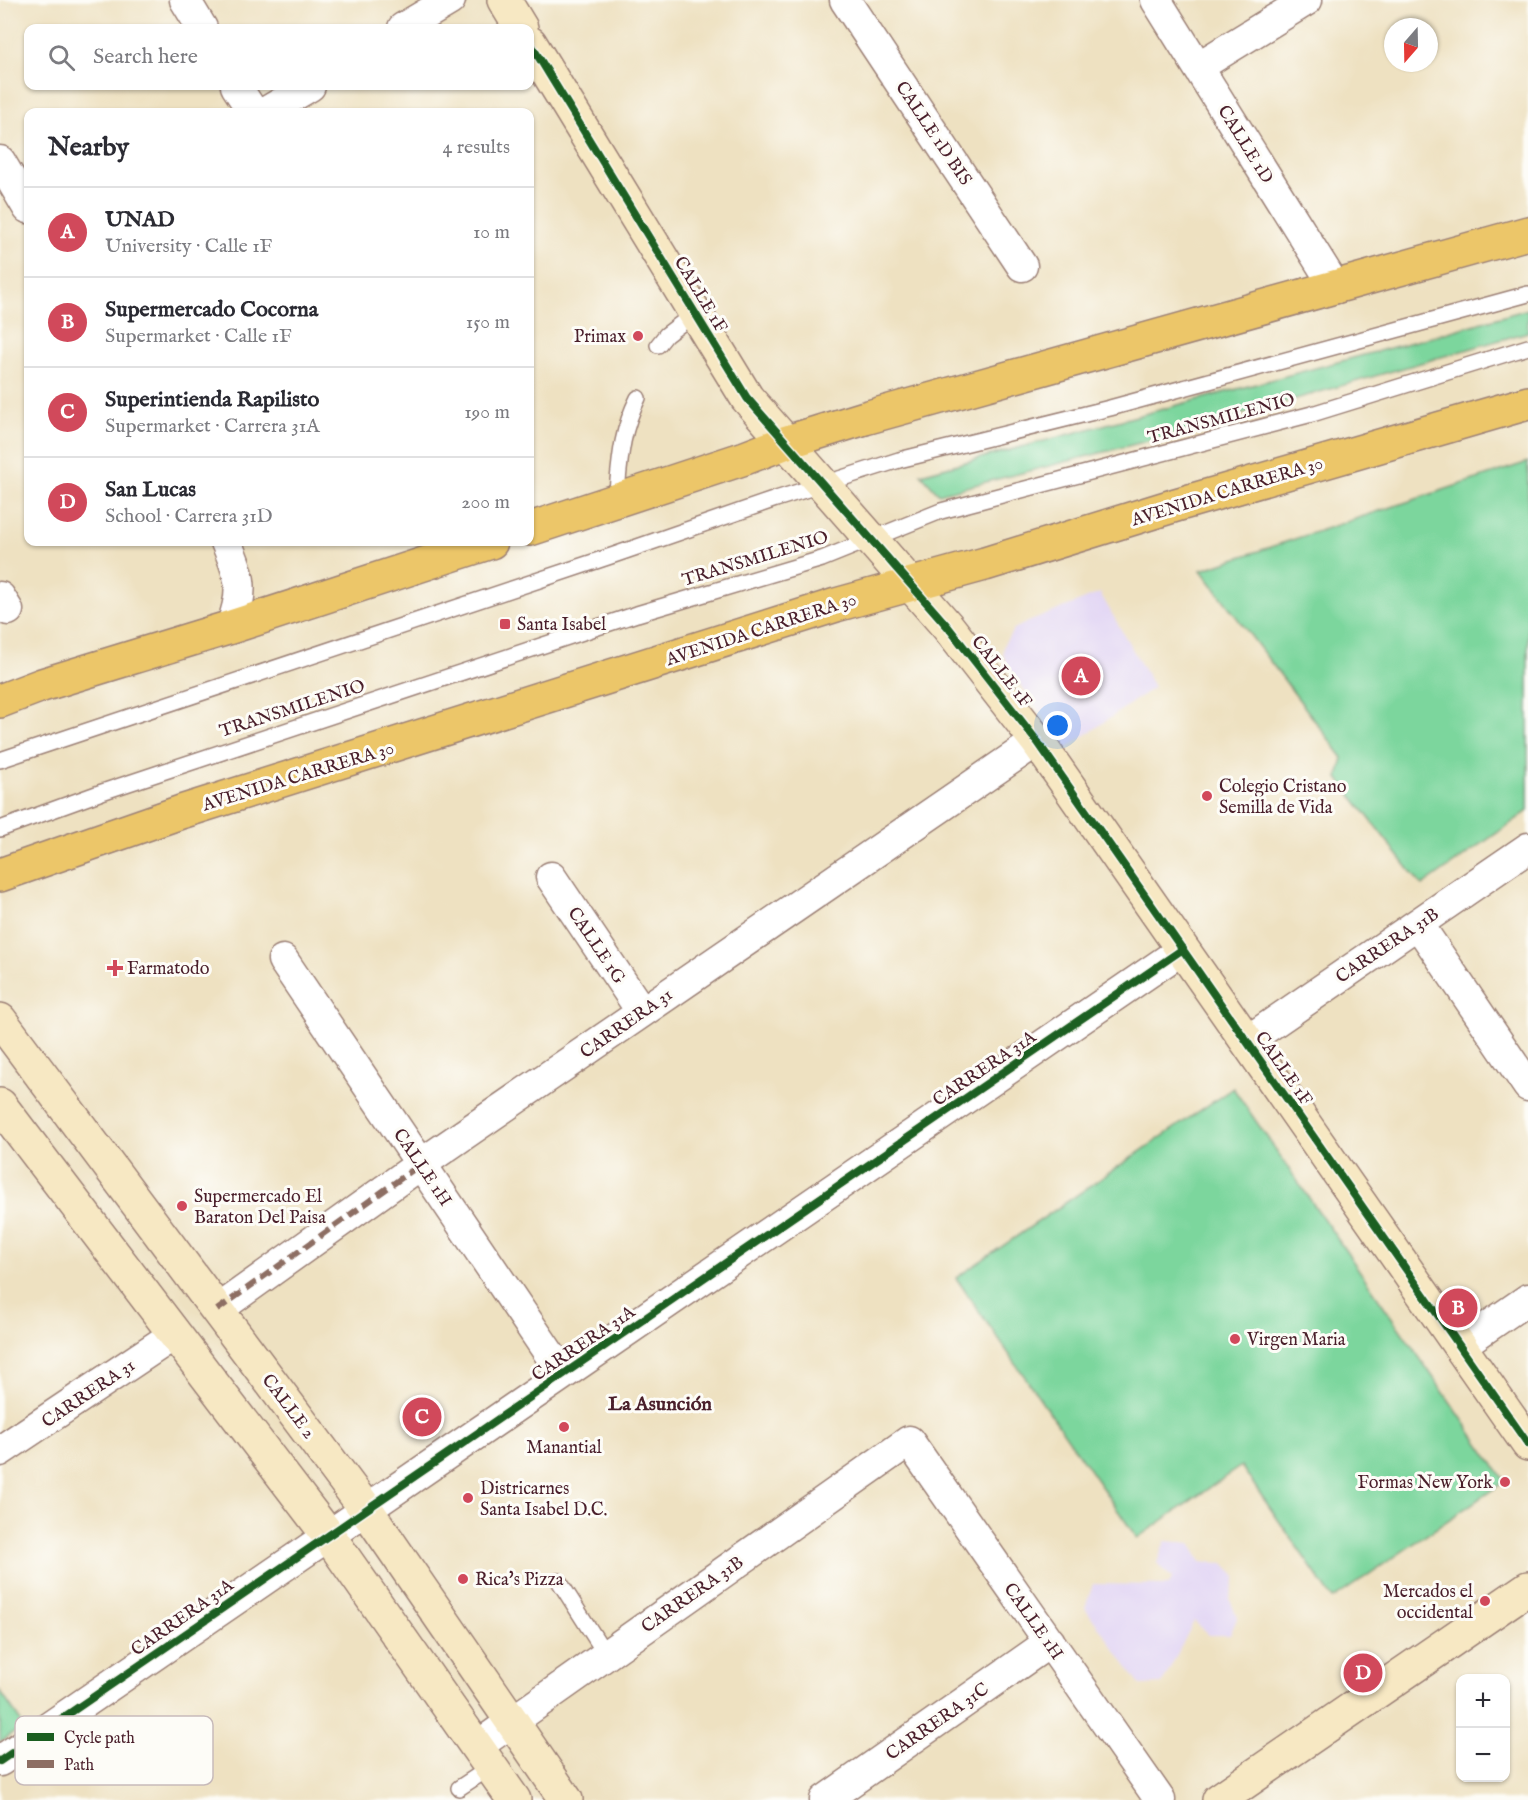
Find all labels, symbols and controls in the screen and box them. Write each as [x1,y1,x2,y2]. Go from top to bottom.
north arrow [1384,18,1438,72]
search box [24,24,534,90]
icon: search [45,41,78,74]
text: Search here [93,43,198,71]
street label: CALLE 1D BIS [889,77,976,190]
street label: CALLE 1D [1212,101,1278,188]
text: Nearby [48,131,129,164]
text: 4 results [443,135,510,160]
text: UNAD [105,206,175,234]
text: A [61,220,74,245]
text: 10 m [473,220,510,245]
text: University · Calle 1F [105,234,272,259]
street label: CALLE 1F [668,252,732,338]
text: Supermercado Cocorna [105,296,318,324]
text: B [61,310,74,335]
text: 150 m [466,310,510,335]
text: Supermarket · Calle 1F [105,324,292,349]
place label: Primax [574,326,626,349]
marker: Primax [631,329,645,343]
text: Superintienda Rapilisto [105,386,319,414]
street label: TRANSMILENIO [1145,389,1298,450]
text: C [60,400,75,425]
text: 190 m [464,400,510,425]
text: Supermarket · Carrera 31A [105,414,320,439]
street label: AVENIDA CARRERA 30 [1128,452,1326,533]
text: San Lucas [105,476,196,504]
text: D [59,490,76,515]
text: 200 m [461,490,510,515]
text: School · Carrera 31D [105,504,273,529]
street label: TRANSMILENIO [680,526,831,593]
street label: AVENIDA CARRERA 30 [662,589,860,672]
place label: Santa Isabel [517,614,606,637]
marker: Santa Isabel [498,617,512,631]
street label: CALLE 1F [966,631,1036,713]
pin: A [1062,654,1100,698]
street label: TRANSMILENIO [217,675,368,744]
your location [1043,711,1072,740]
street label: AVENIDA CARRERA 30 [199,737,397,818]
place label: Colegio Cristano Semilla de Vida [1219,776,1347,820]
marker: Colegio Cristano Semilla de Vida [1200,789,1214,803]
street label: CALLE 1G [562,903,630,989]
street label: CARRERA 31B [1332,903,1444,989]
place label: Farmatodo [127,958,210,981]
marker: Farmatodo [108,961,122,975]
street label: CARRERA 31 [576,984,678,1065]
street label: CARRERA 31A [929,1026,1042,1112]
street label: CALLE 1F [1249,1027,1317,1111]
street label: CALLE 1H [387,1124,456,1211]
place label: Supermercado El Baraton Del Paisa [194,1186,326,1230]
marker: Supermercado El Baraton Del Paisa [175,1199,189,1213]
pin: B [1438,1286,1478,1330]
street label: CARRERA 31A [528,1301,641,1387]
place label: Virgen Maria [1246,1329,1346,1352]
marker: Virgen Maria [1228,1332,1242,1346]
street label: CARRERA 31 [38,1355,140,1434]
street label: CALLE 2 [256,1370,320,1444]
district label: La Asunción [608,1392,712,1417]
pin: C [402,1394,442,1440]
marker: Manantial [557,1420,571,1434]
place label: Manantial [526,1437,602,1460]
place label: Formas New York [1357,1472,1493,1495]
marker: Formas New York [1498,1475,1512,1489]
place label: Districarnes Santa Isabel D.C. [480,1478,607,1522]
marker: Districarnes Santa Isabel D.C. [461,1491,475,1505]
street label: CARRERA 31B [637,1551,749,1639]
place label: Rica's Pizza [475,1569,564,1592]
marker: Rica's Pizza [456,1572,470,1586]
street label: CARRERA 31A [127,1574,239,1662]
street label: CALLE 1H [998,1579,1068,1665]
place label: Mercados el occidental [1383,1581,1473,1625]
marker: Mercados el occidental [1478,1594,1492,1608]
pin: D [1344,1650,1382,1696]
map controls [1456,1674,1510,1782]
button: + [1456,1674,1510,1728]
street label: CARRERA 31C [882,1678,994,1766]
legend [15,1716,213,1785]
button: − [1456,1728,1510,1782]
text: Cycle path [64,1729,135,1749]
text: Path [64,1756,95,1776]

